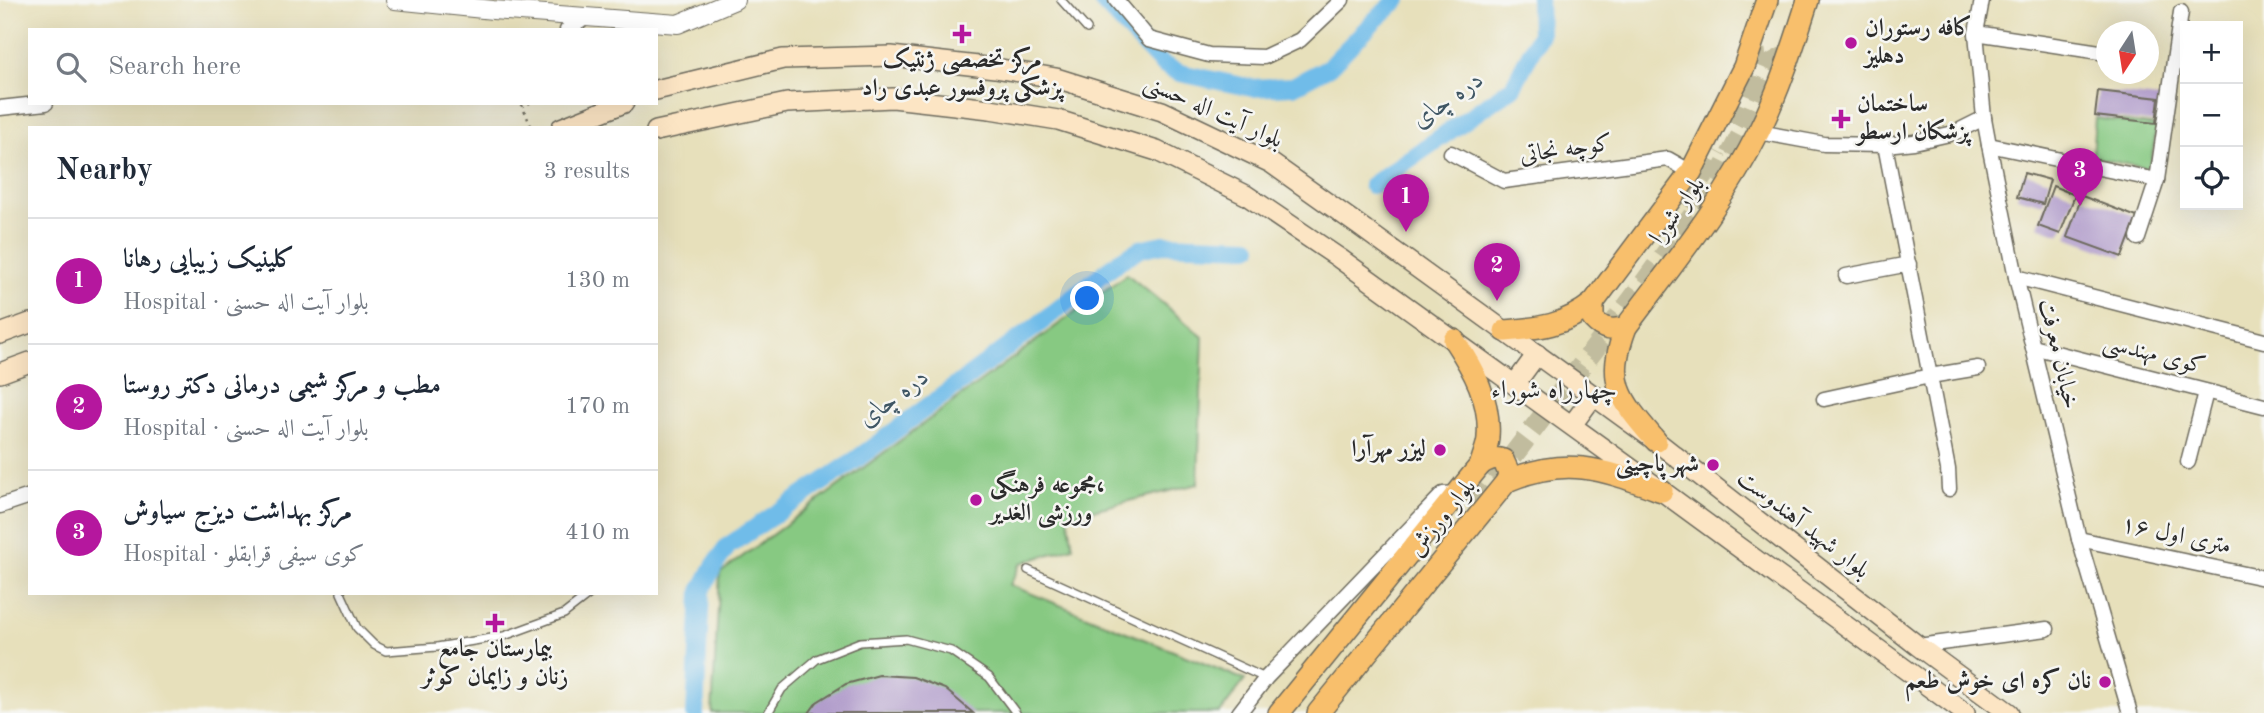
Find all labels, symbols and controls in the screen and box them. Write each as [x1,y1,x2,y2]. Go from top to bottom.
place label: کافه رستوران دهلیز [1862,14,1972,69]
north arrow [2096,21,2159,84]
map controls [2180,21,2243,210]
button: + [2180,21,2243,84]
marker: مرکز تخصصی ژنتیک پزشکی پروفسور عبدی راد [952,24,972,44]
search box [28,28,658,105]
marker: کافه رستوران دهلیز [1843,35,1859,51]
place label: مرکز تخصصی ژنتیک پزشکی پروفسور عبدی راد [862,46,1065,103]
icon: search [52,48,90,86]
text: Search here [108,54,241,80]
water label: دره چای [1408,66,1490,136]
street label: بلوار آیت اله حسنی [1139,67,1288,156]
button: − [2180,84,2243,147]
place label: ساختمان پزشکان ارسطو [1854,92,1972,147]
marker: ساختمان پزشکان ارسطو [1831,109,1851,129]
street label: کوچه نجاتی [1518,131,1614,171]
button: locate [2180,147,2243,210]
pin: 3 [2057,148,2103,206]
text: Nearby [56,156,153,186]
text: 3 results [544,160,630,183]
street label: بلوار شورا [1646,173,1711,250]
pin: 1 [1383,174,1429,232]
pin: 2 [1474,243,1520,301]
text: کلینیک زیبایی رهانا [123,247,295,273]
text: 1 [72,269,86,292]
text: 130 m [565,269,630,292]
your location [1070,281,1104,315]
text: Hospital · بلوار آیت اله حسنی [123,291,369,314]
street label: خیابان معرفت [2033,297,2082,412]
street label: کوی مهندسی [2100,330,2208,382]
water label: دره چای [854,363,936,435]
text: مطب و مرکز شیمی درمانی دکتر روستا [123,373,441,399]
district label: چهارراه شوراء [1491,378,1617,406]
text: 2 [72,395,86,418]
text: 170 m [565,395,630,418]
text: Hospital · بلوار آیت اله حسنی [123,417,369,440]
place label: لیزر مهرآرا [1351,434,1426,464]
marker: لیزر مهرآرا [1432,442,1448,458]
place label: شهر پاچینی [1616,452,1699,481]
marker: شهر پاچینی [1705,457,1721,473]
street label: بلوار شهید آهندوست [1732,463,1876,585]
place label: مجموعه فرهنگی، ورزشی الغدیر [987,469,1105,529]
street label: بلوار ورزش [1405,475,1482,562]
marker: مجموعه فرهنگی، ورزشی الغدیر [968,492,984,508]
text: مرکز بهداشت دیزج سیاوش [123,499,352,525]
street label: ۱۶ متری اول [2119,513,2233,559]
text: 3 [72,521,86,544]
text: 410 m [565,521,630,544]
text: Hospital · کوی سیفی قرابقلو [123,543,364,566]
marker: بیمارستان جامع زنان و زایمان کوثر [485,613,505,633]
place label: بیمارستان جامع زنان و زایمان کوثر [419,637,569,691]
place label: نان کره ای خوش طعم [1905,667,2091,702]
marker: نان کره ای خوش طعم [2097,674,2113,690]

